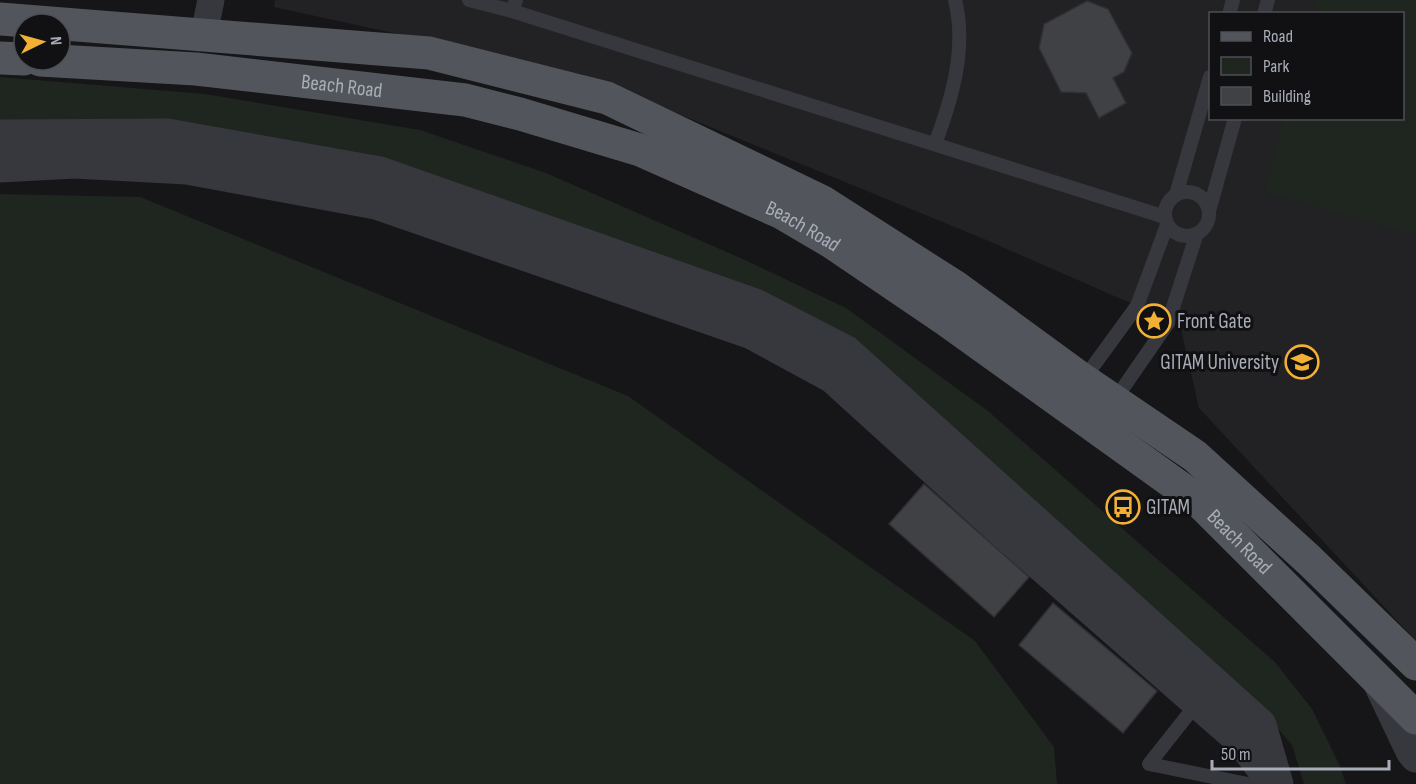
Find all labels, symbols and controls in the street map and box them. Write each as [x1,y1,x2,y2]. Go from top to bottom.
north arrow [12,12,72,72]
legend [1209,12,1404,120]
text: Road [1263,26,1293,47]
text: N [46,36,65,46]
text: Park [1263,56,1289,77]
street label: Beach Road [300,69,384,103]
text: Building [1263,86,1311,107]
street label: Beach Road [762,195,845,257]
place icon: Front Gate [1136,303,1172,339]
place label: Front Gate [1177,309,1251,334]
school or university icon: GITAM University [1284,344,1320,380]
place label: GITAM University [1160,350,1279,375]
bus stop icon: GITAM [1105,489,1141,525]
place label: GITAM [1146,495,1190,520]
street label: Beach Road [1202,504,1277,580]
scale bar [1212,733,1389,771]
text: 50 m [1221,744,1251,765]

